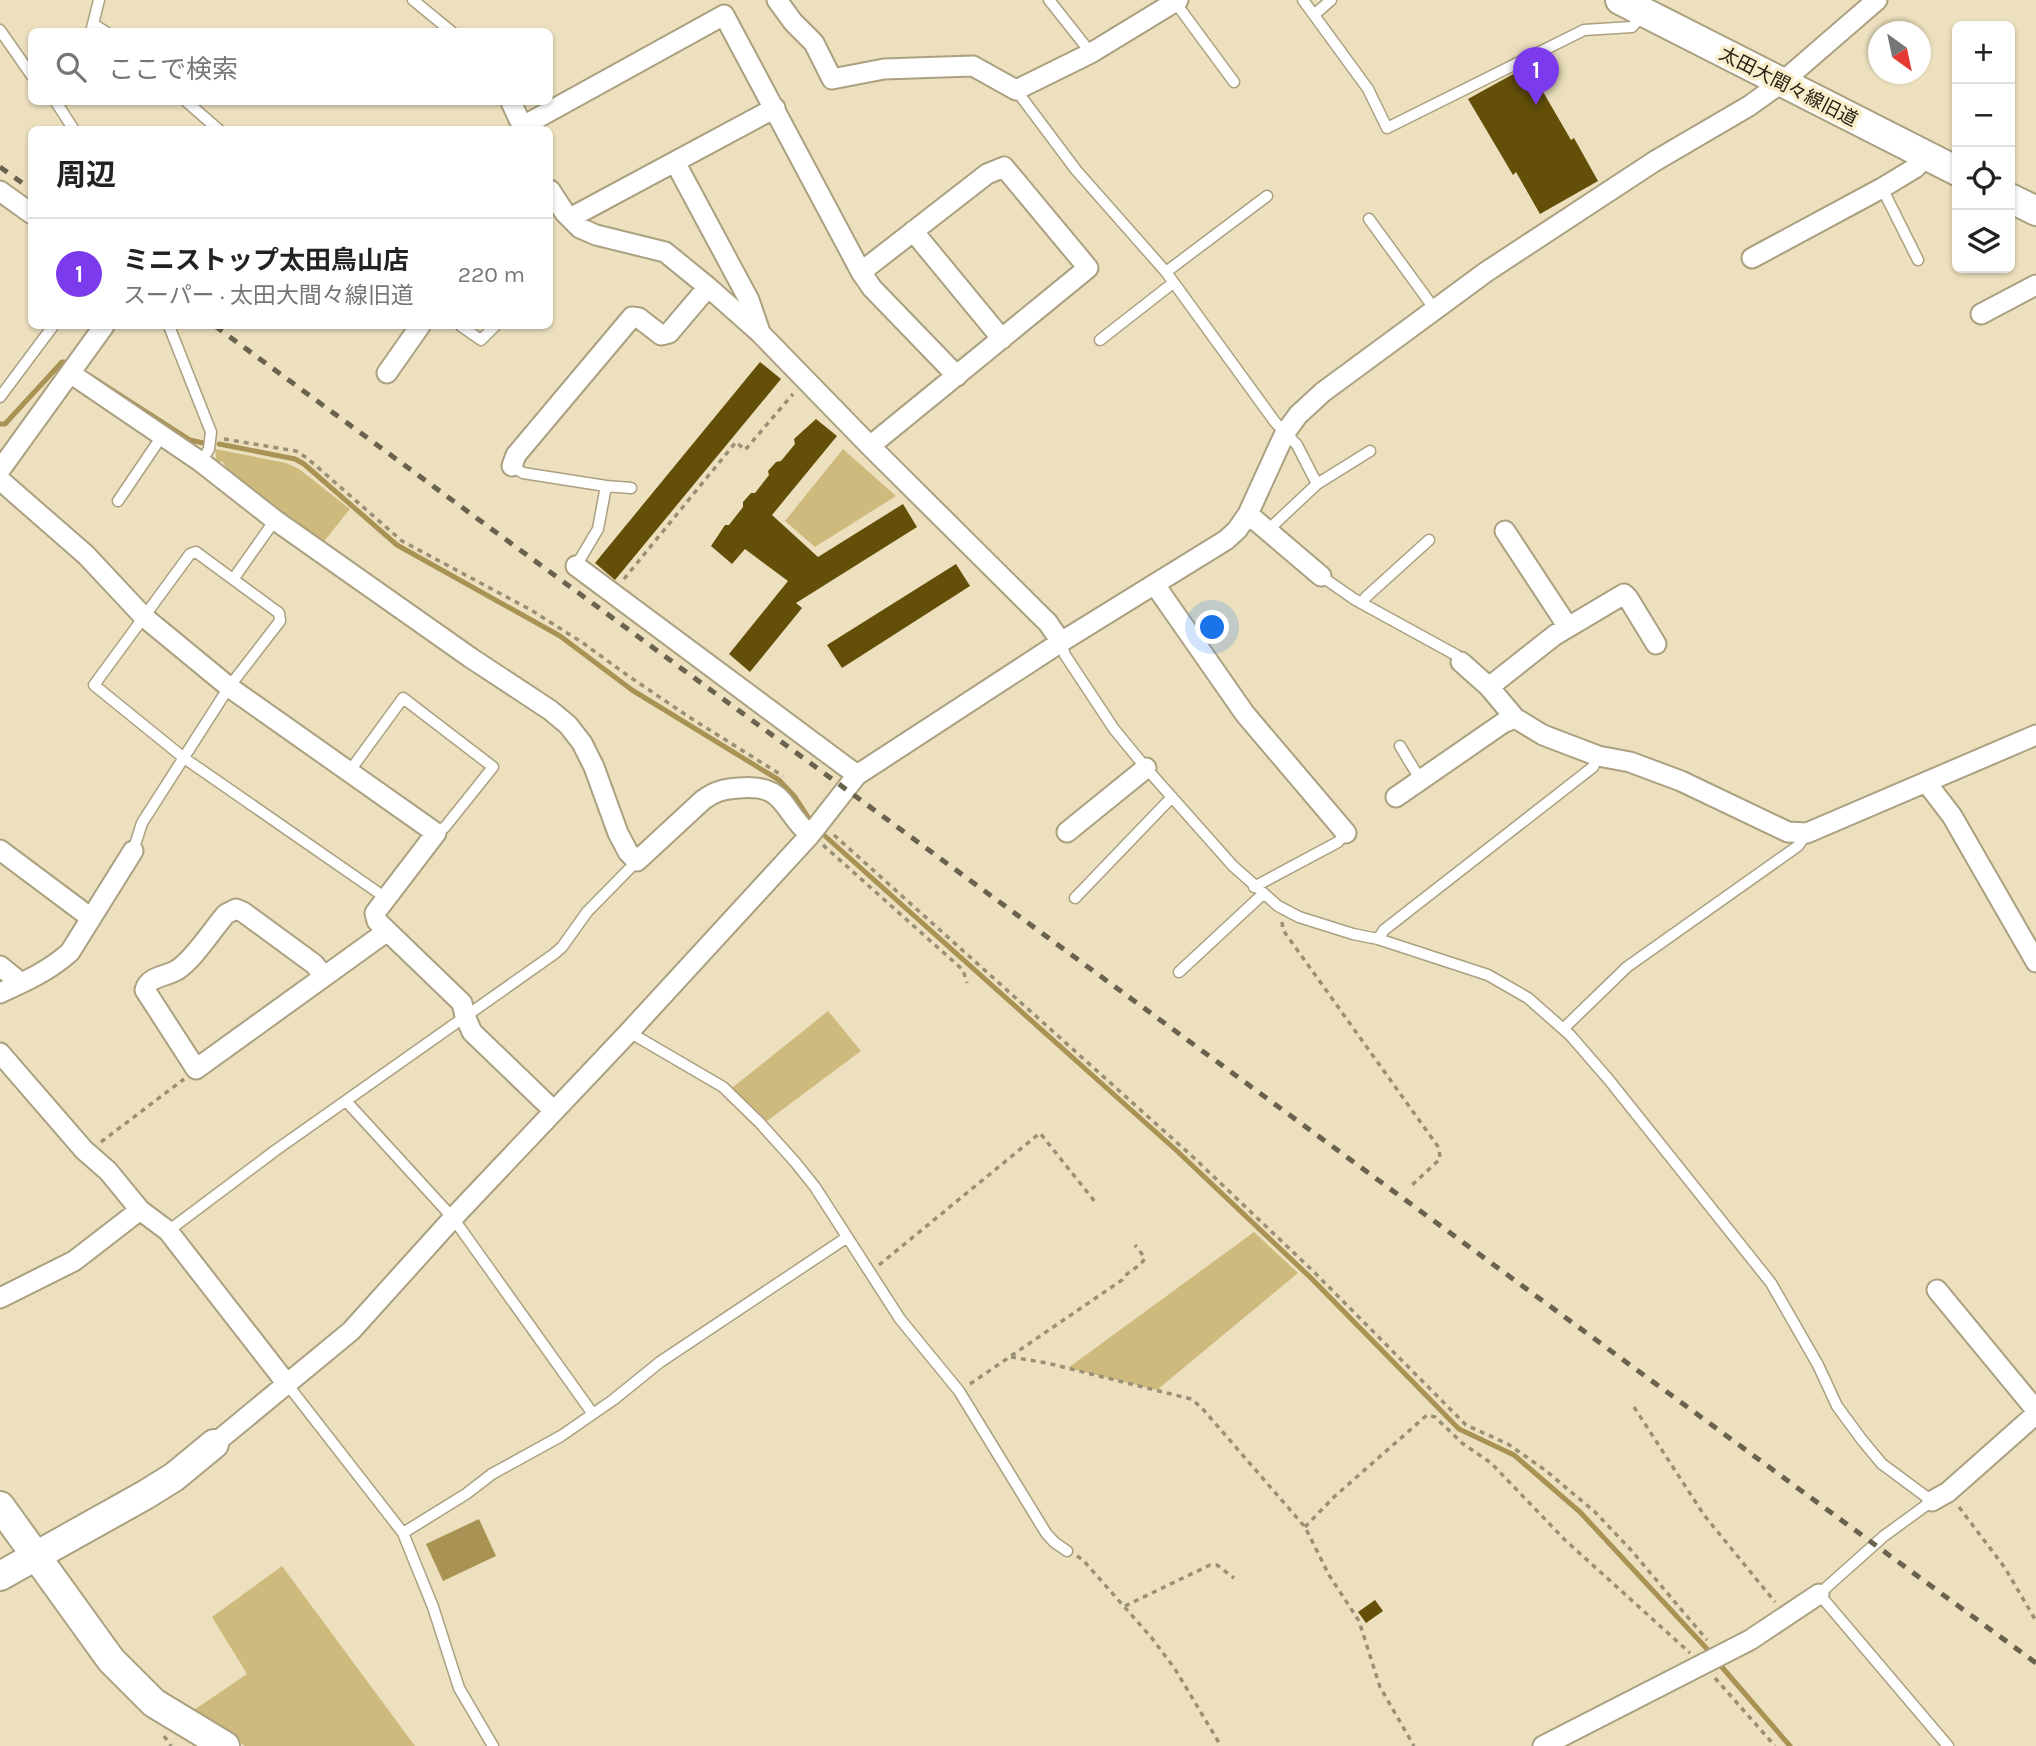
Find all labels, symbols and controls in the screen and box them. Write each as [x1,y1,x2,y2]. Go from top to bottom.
north arrow [1868,21,1931,84]
map controls [1952,21,2015,273]
button: + [1952,21,2015,84]
search box [28,28,553,105]
street label: 太田大間々線旧道 [1716,43,1861,131]
pin: 1 [1513,47,1559,105]
icon: search [52,48,90,86]
text: ここで検索 [108,54,238,85]
button: − [1952,84,2015,147]
button: locate [1952,147,2015,210]
text: 周辺 [56,157,116,193]
button: layers [1952,210,2015,273]
text: ミニストップ太田鳥山店 [123,245,409,276]
text: 1 [75,261,83,288]
text: 220 m [458,261,525,288]
text: スーパー · 太田大間々線旧道 [123,282,414,309]
your location [1195,610,1229,644]

